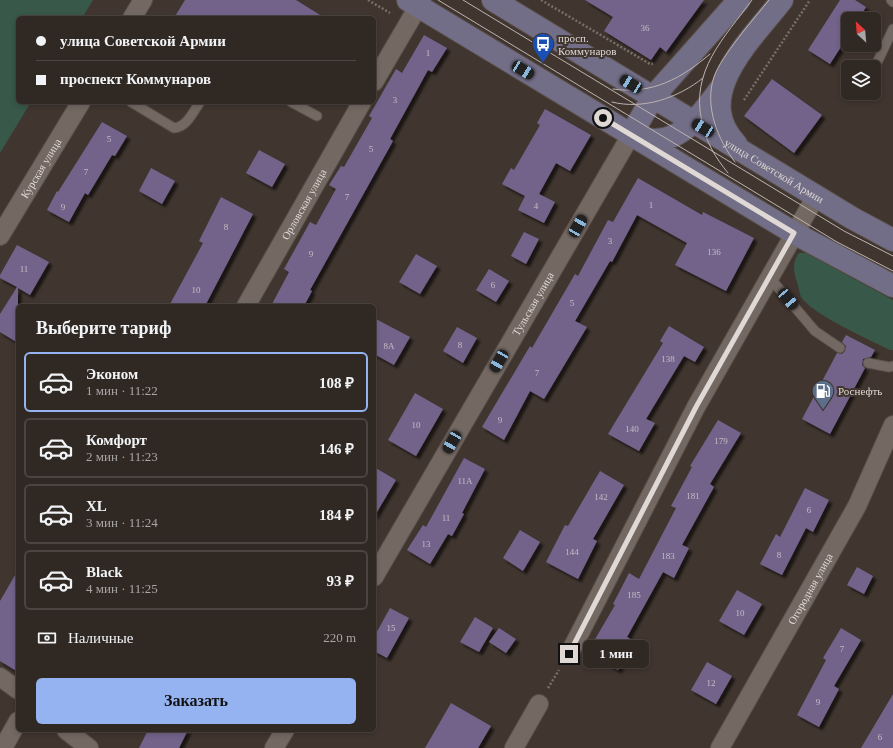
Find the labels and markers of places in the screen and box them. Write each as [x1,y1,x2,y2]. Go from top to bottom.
bus stop icon: просп. Коммунаров [530,31,556,64]
place label: просп. Коммунаров [558,32,616,57]
fuel station icon: Роснефть [810,378,836,411]
place label: Роснефть [838,385,882,397]

